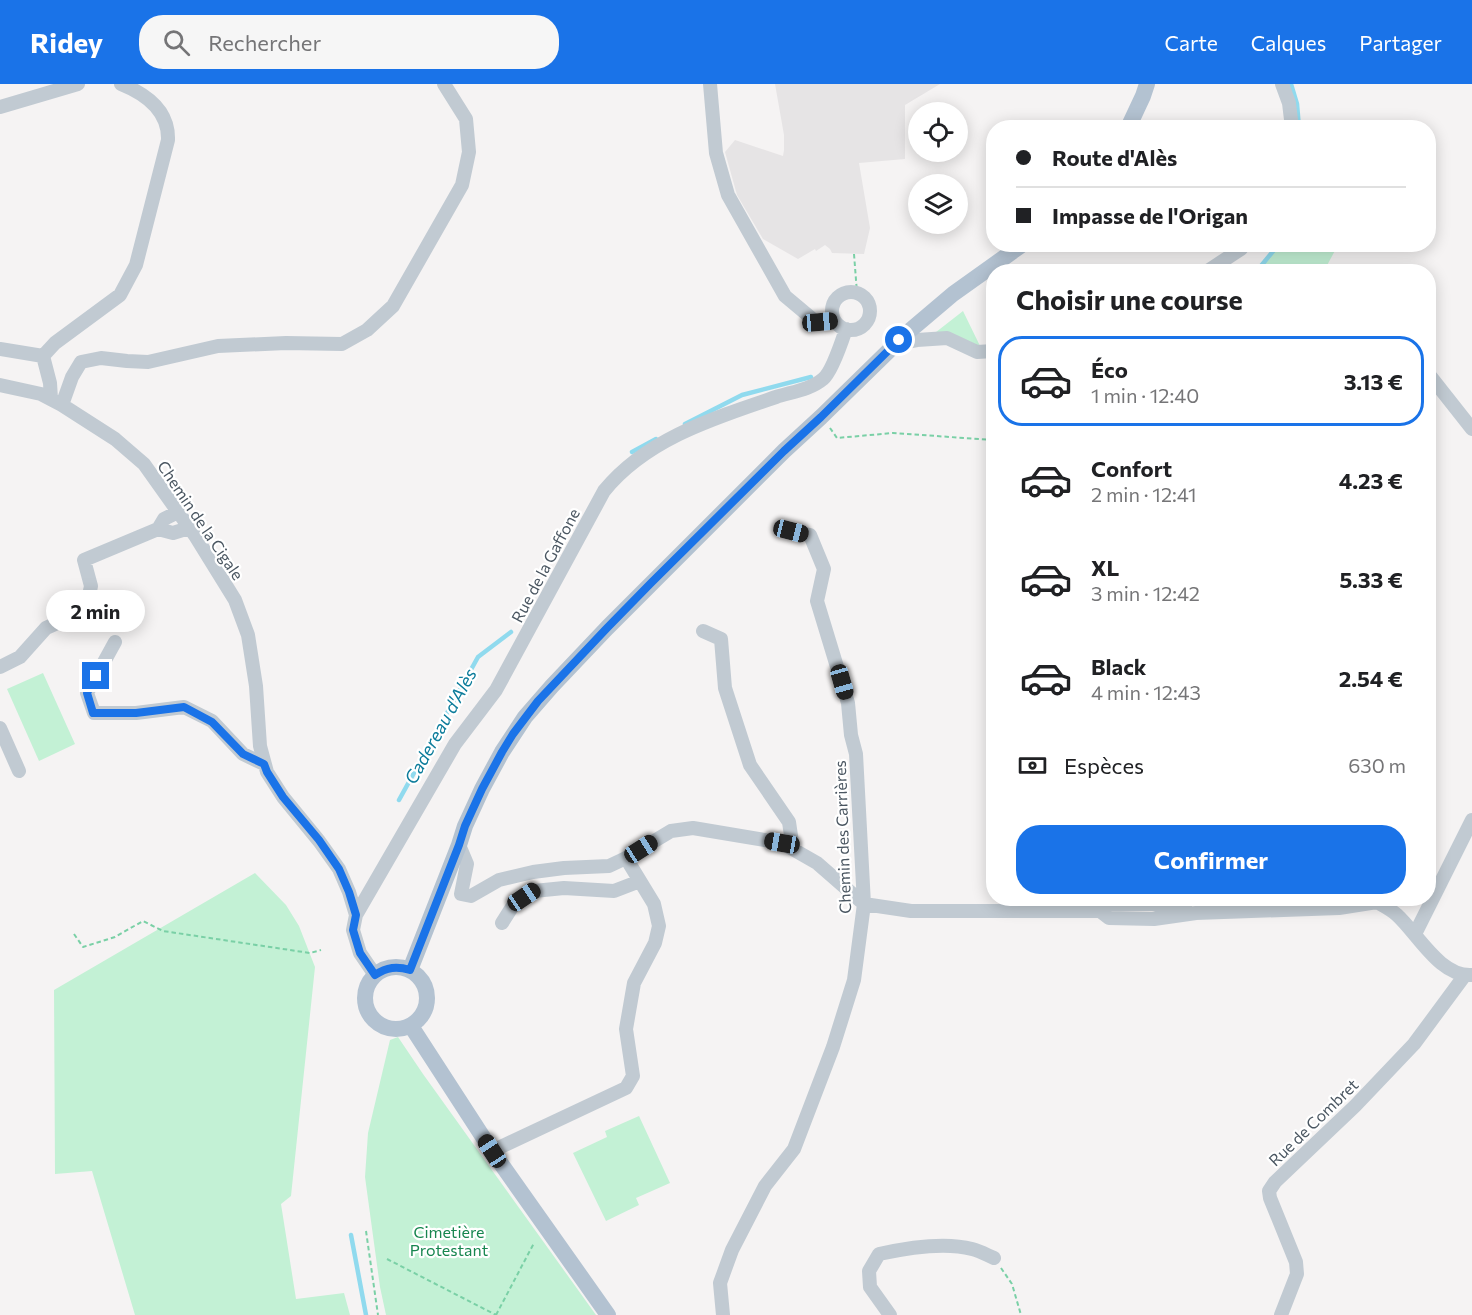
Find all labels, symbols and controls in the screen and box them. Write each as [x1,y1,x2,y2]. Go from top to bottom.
search box [139,15,559,69]
text: Ridey [30,25,103,59]
icon: search [160,26,193,59]
text: Rechercher [208,29,321,56]
text: Carte [1165,30,1218,55]
text: Calques [1251,30,1326,55]
text: Partager [1359,30,1442,55]
map controls [908,102,968,234]
button: locate [908,102,968,162]
text: Route d'Alès [1052,144,1177,171]
button: layers [908,174,968,234]
text: Impasse de l'Origan [1052,202,1248,229]
text: Choisir une course [1016,283,1243,316]
car [801,311,839,333]
route start [885,326,912,353]
icon: car [1019,354,1073,408]
text: Éco [1091,356,1128,383]
text: 3.13 € [1344,368,1403,395]
text: 1 min · 12:40 [1091,383,1199,407]
icon: car [1019,453,1073,507]
text: Confort [1091,455,1172,482]
street label: Chemin de la Cigale [154,457,248,583]
text: 4.23 € [1339,467,1403,494]
text: 2 min · 12:41 [1091,482,1197,506]
street label: Rue de la Gaffone [507,505,583,625]
car [771,518,811,544]
icon: car [1019,552,1073,606]
text: XL [1091,554,1119,581]
text: 5.33 € [1339,566,1403,593]
text: 3 min · 12:42 [1091,581,1200,605]
callout: 2 min [46,589,146,631]
text: 2 min [71,599,120,623]
icon: car [1019,651,1073,705]
text: Black [1091,653,1146,680]
route end [82,662,109,689]
car [828,662,856,702]
water label: Cadereau d'Alès [399,664,481,788]
text: 2.54 € [1339,665,1403,692]
text: 4 min · 12:43 [1091,680,1201,704]
icon: cash [1016,749,1049,782]
text: Espèces [1064,752,1144,779]
text: 630 m [1348,753,1406,777]
street label: Chemin des Carrières [830,760,854,914]
button: Confirmer [1016,825,1406,894]
car [763,831,801,855]
car [621,832,661,866]
car [504,879,544,915]
street label: Rue de Combret [1264,1074,1362,1169]
car [475,1131,509,1171]
park label: Cimetière Protestant [410,1222,489,1259]

